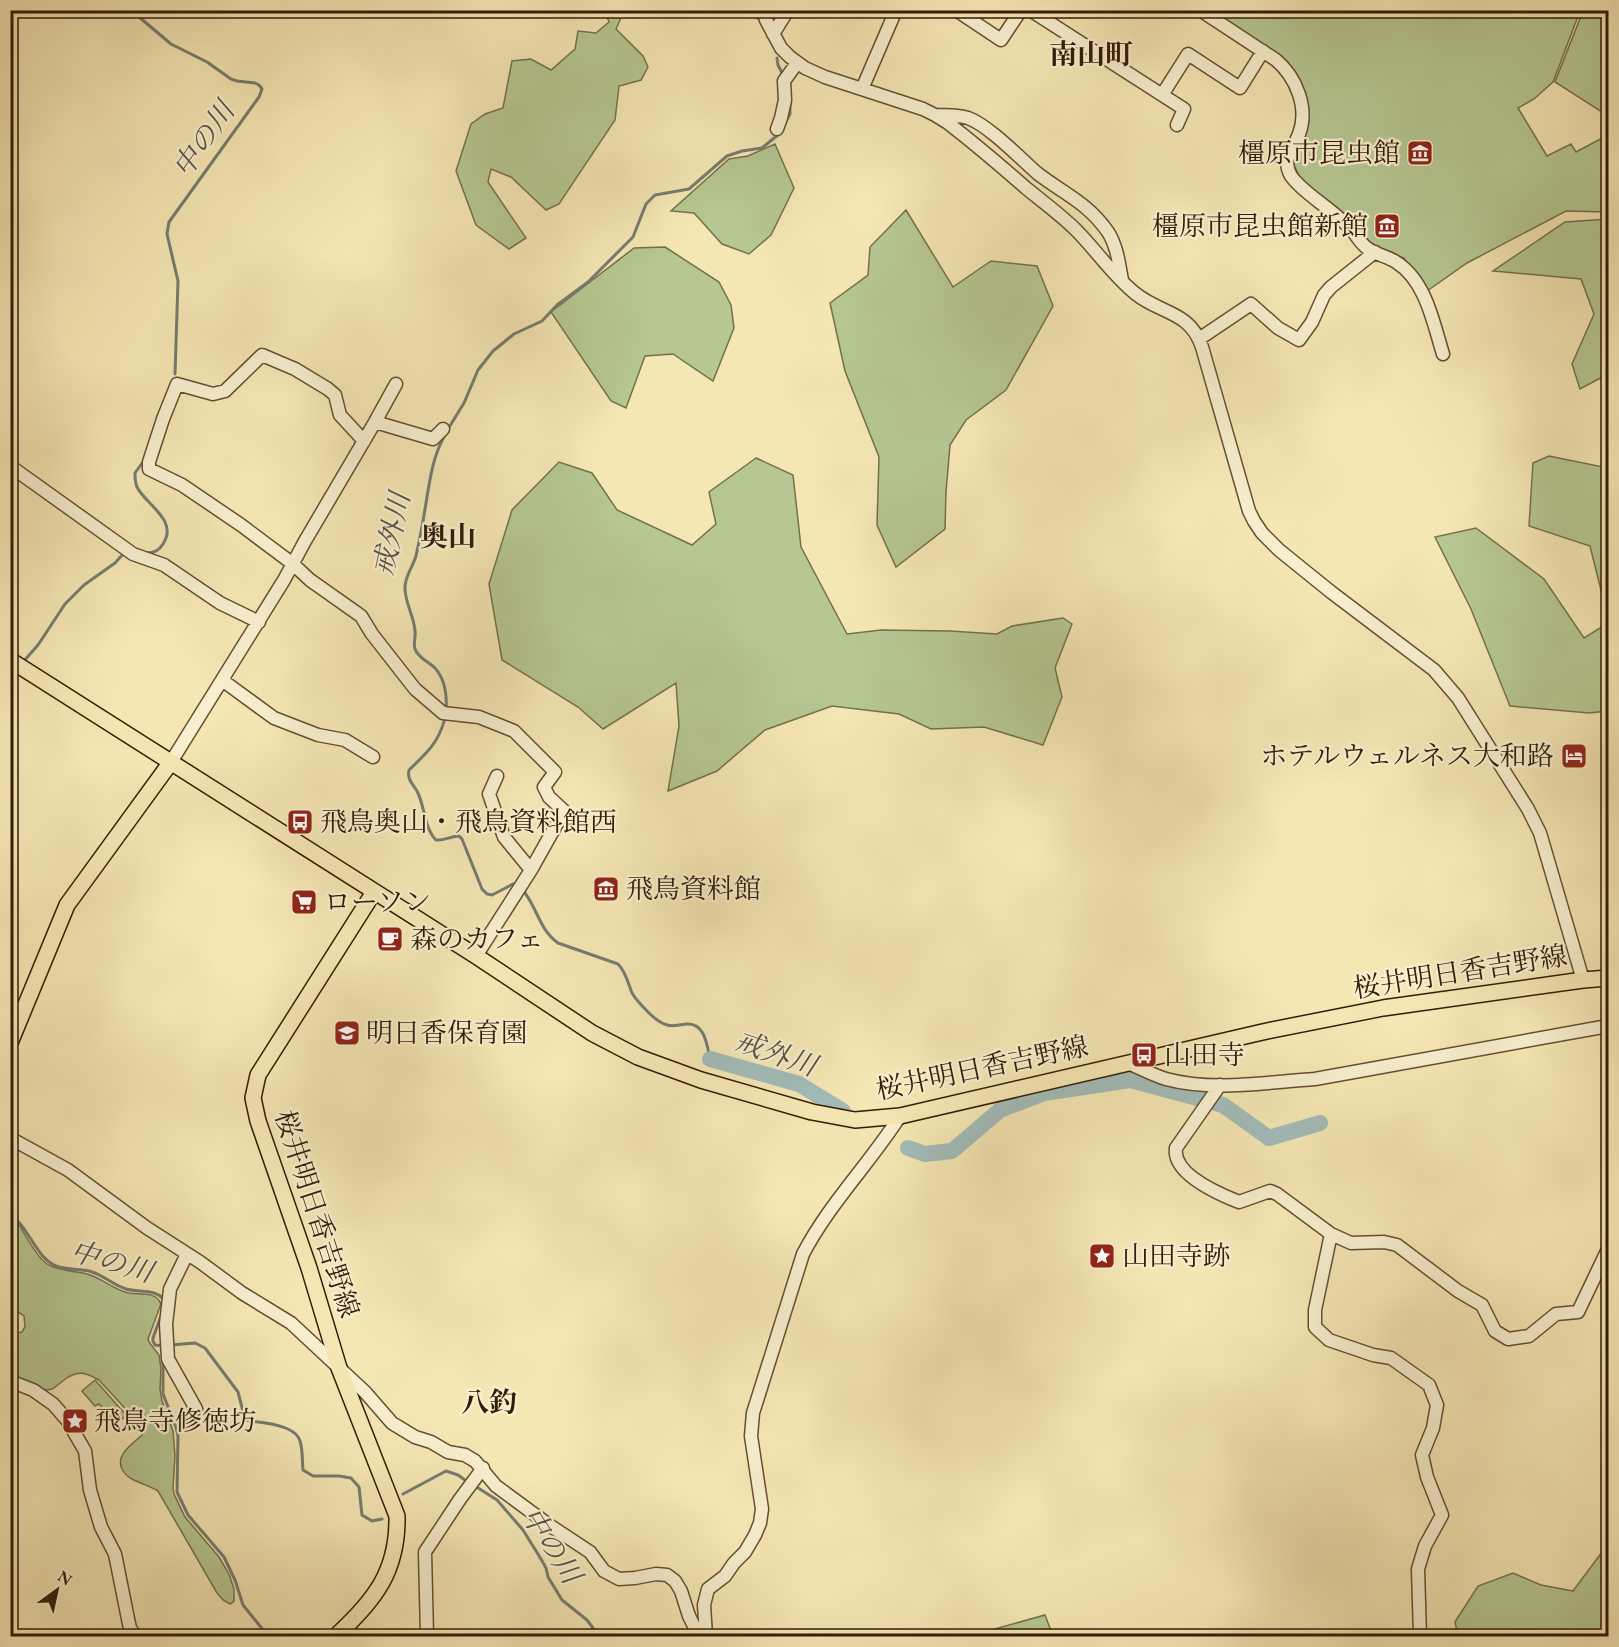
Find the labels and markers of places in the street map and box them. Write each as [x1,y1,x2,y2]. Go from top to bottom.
place label: 橿原市昆虫館 [1238,135,1400,170]
museum icon: 橿原市昆虫館 [1405,138,1435,168]
place label: 橿原市昆虫館新館 [1152,208,1368,243]
museum icon: 橿原市昆虫館新館 [1372,211,1402,241]
place label: ホテルウェルネス大和路 [1260,738,1554,773]
hotel icon: ホテルウェルネス大和路 [1559,741,1589,771]
place label: 飛鳥奥山・飛鳥資料館西 [320,804,617,839]
bus stop icon: 飛鳥奥山・飛鳥資料館西 [285,807,315,837]
place label: 飛鳥資料館 [626,871,761,906]
museum icon: 飛鳥資料館 [591,874,621,904]
place label: ローソン [324,884,431,919]
supermarket icon: ローソン [289,887,319,917]
place label: 森のカフェ [410,921,544,956]
cafe icon: 森のカフェ [375,924,405,954]
place label: 明日香保育園 [366,1015,528,1050]
school or university icon: 明日香保育園 [332,1018,362,1048]
place label: 山田寺 [1164,1037,1245,1072]
bus stop icon: 山田寺 [1129,1040,1159,1070]
place label: 山田寺跡 [1122,1238,1230,1273]
place icon: 山田寺跡 [1087,1241,1117,1271]
place label: 飛鳥寺修徳坊 [94,1403,256,1438]
place icon: 飛鳥寺修徳坊 [60,1406,90,1436]

